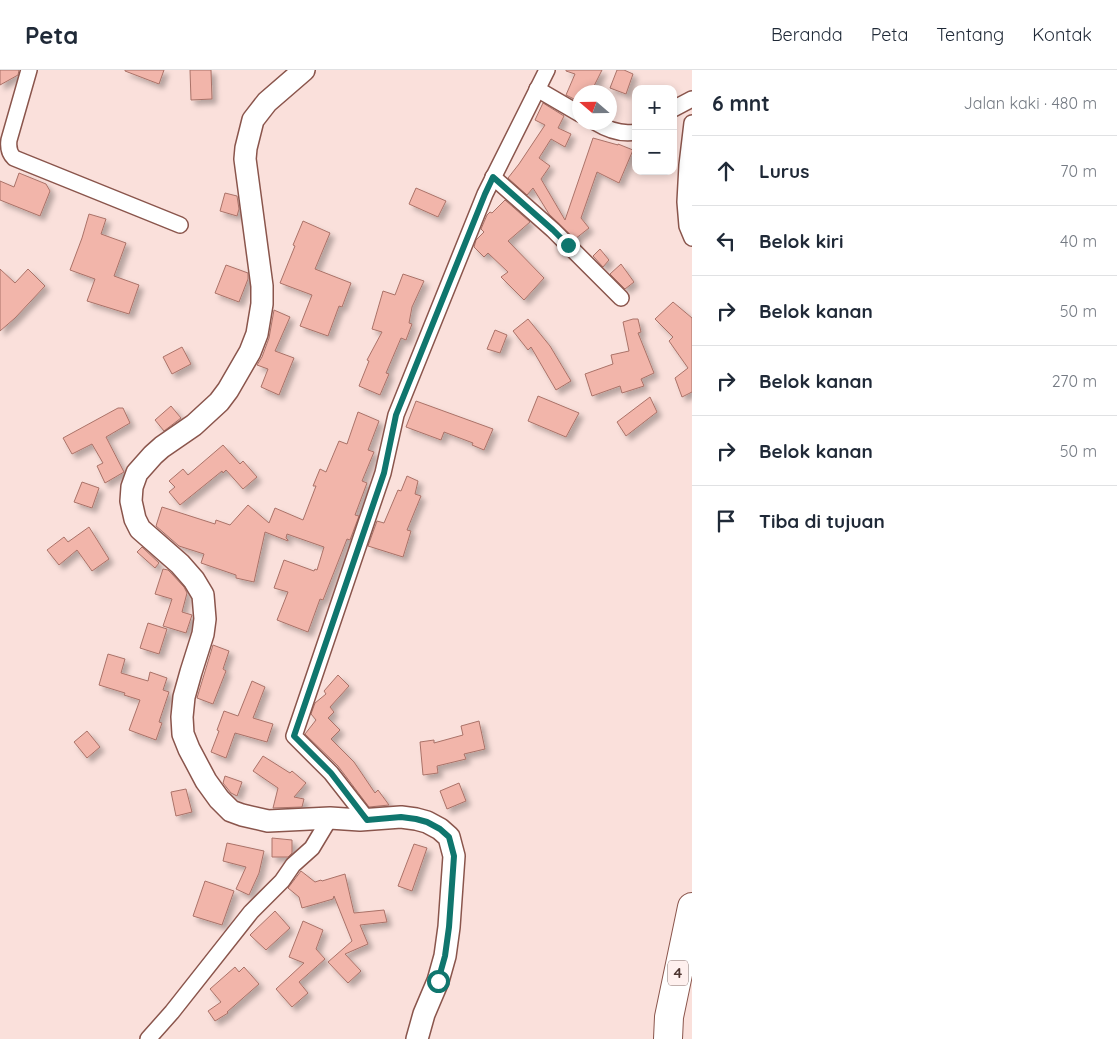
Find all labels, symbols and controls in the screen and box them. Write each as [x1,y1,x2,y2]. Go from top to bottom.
text: Peta [25,20,78,50]
text: Beranda [771,23,843,46]
text: Peta [871,23,908,46]
text: Tentang [936,23,1004,46]
text: Kontak [1032,23,1092,46]
north arrow [572,85,617,130]
map controls [632,85,677,175]
button: + [632,85,677,130]
text: 6 mnt [712,90,770,116]
text: Jalan kaki · 480 m [964,93,1097,113]
button: − [632,130,677,175]
icon: ahead [712,157,740,185]
text: Lurus [759,159,809,183]
text: 70 m [1060,161,1097,181]
icon: left [712,227,740,255]
text: Belok kiri [759,229,844,253]
text: 40 m [1060,231,1097,251]
route end [557,234,580,257]
icon: right [712,297,740,325]
text: Belok kanan [759,299,873,323]
text: 50 m [1060,301,1097,321]
icon: right [712,367,740,395]
text: Belok kanan [759,369,873,393]
text: 270 m [1052,371,1097,391]
icon: right [712,437,740,465]
text: Belok kanan [759,439,873,463]
text: 50 m [1060,441,1097,461]
icon: arrive [712,507,740,535]
text: Tiba di tujuan [759,509,885,533]
road number: 4 [668,960,688,986]
route start [427,970,450,993]

